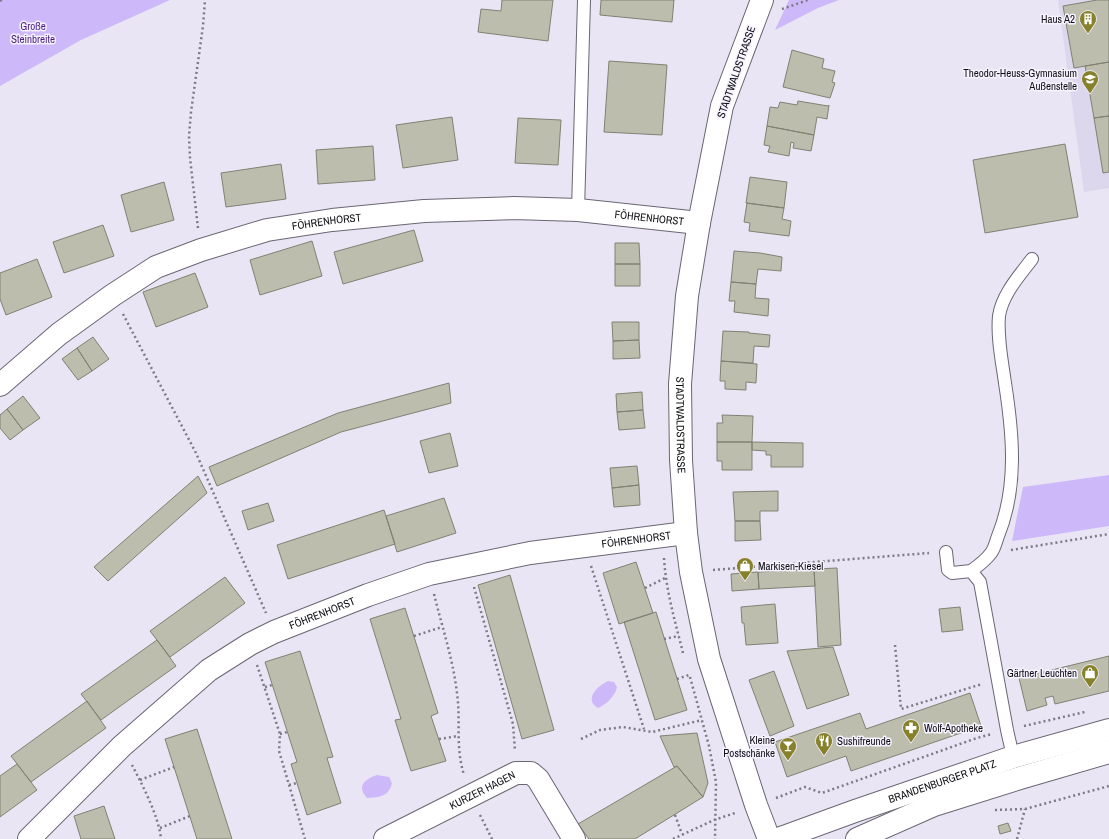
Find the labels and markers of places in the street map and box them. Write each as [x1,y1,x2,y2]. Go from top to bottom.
building icon: Haus A2 [1078,9,1098,34]
place label: Haus A2 [1041,12,1075,26]
place label: Theodor-Heuss-Gymnasium Außenstelle [963,66,1077,93]
school or university icon: Theodor-Heuss-Gymnasium Außenstelle [1080,69,1100,94]
shop icon: Markisen-Kiesel [735,556,755,581]
place label: Markisen-Kiesel [758,559,823,573]
shop icon: Gärtner Leuchten [1080,663,1100,688]
place label: Gärtner Leuchten [1007,666,1077,680]
pharmacy icon: Wolf-Apotheke [901,718,921,743]
place label: Wolf-Apotheke [924,721,983,735]
restaurant icon: Sushifreunde [814,731,834,756]
place label: Kleine Postschänke [723,733,775,760]
place label: Sushifreunde [837,734,891,748]
bar icon: Kleine Postschänke [778,736,798,761]

